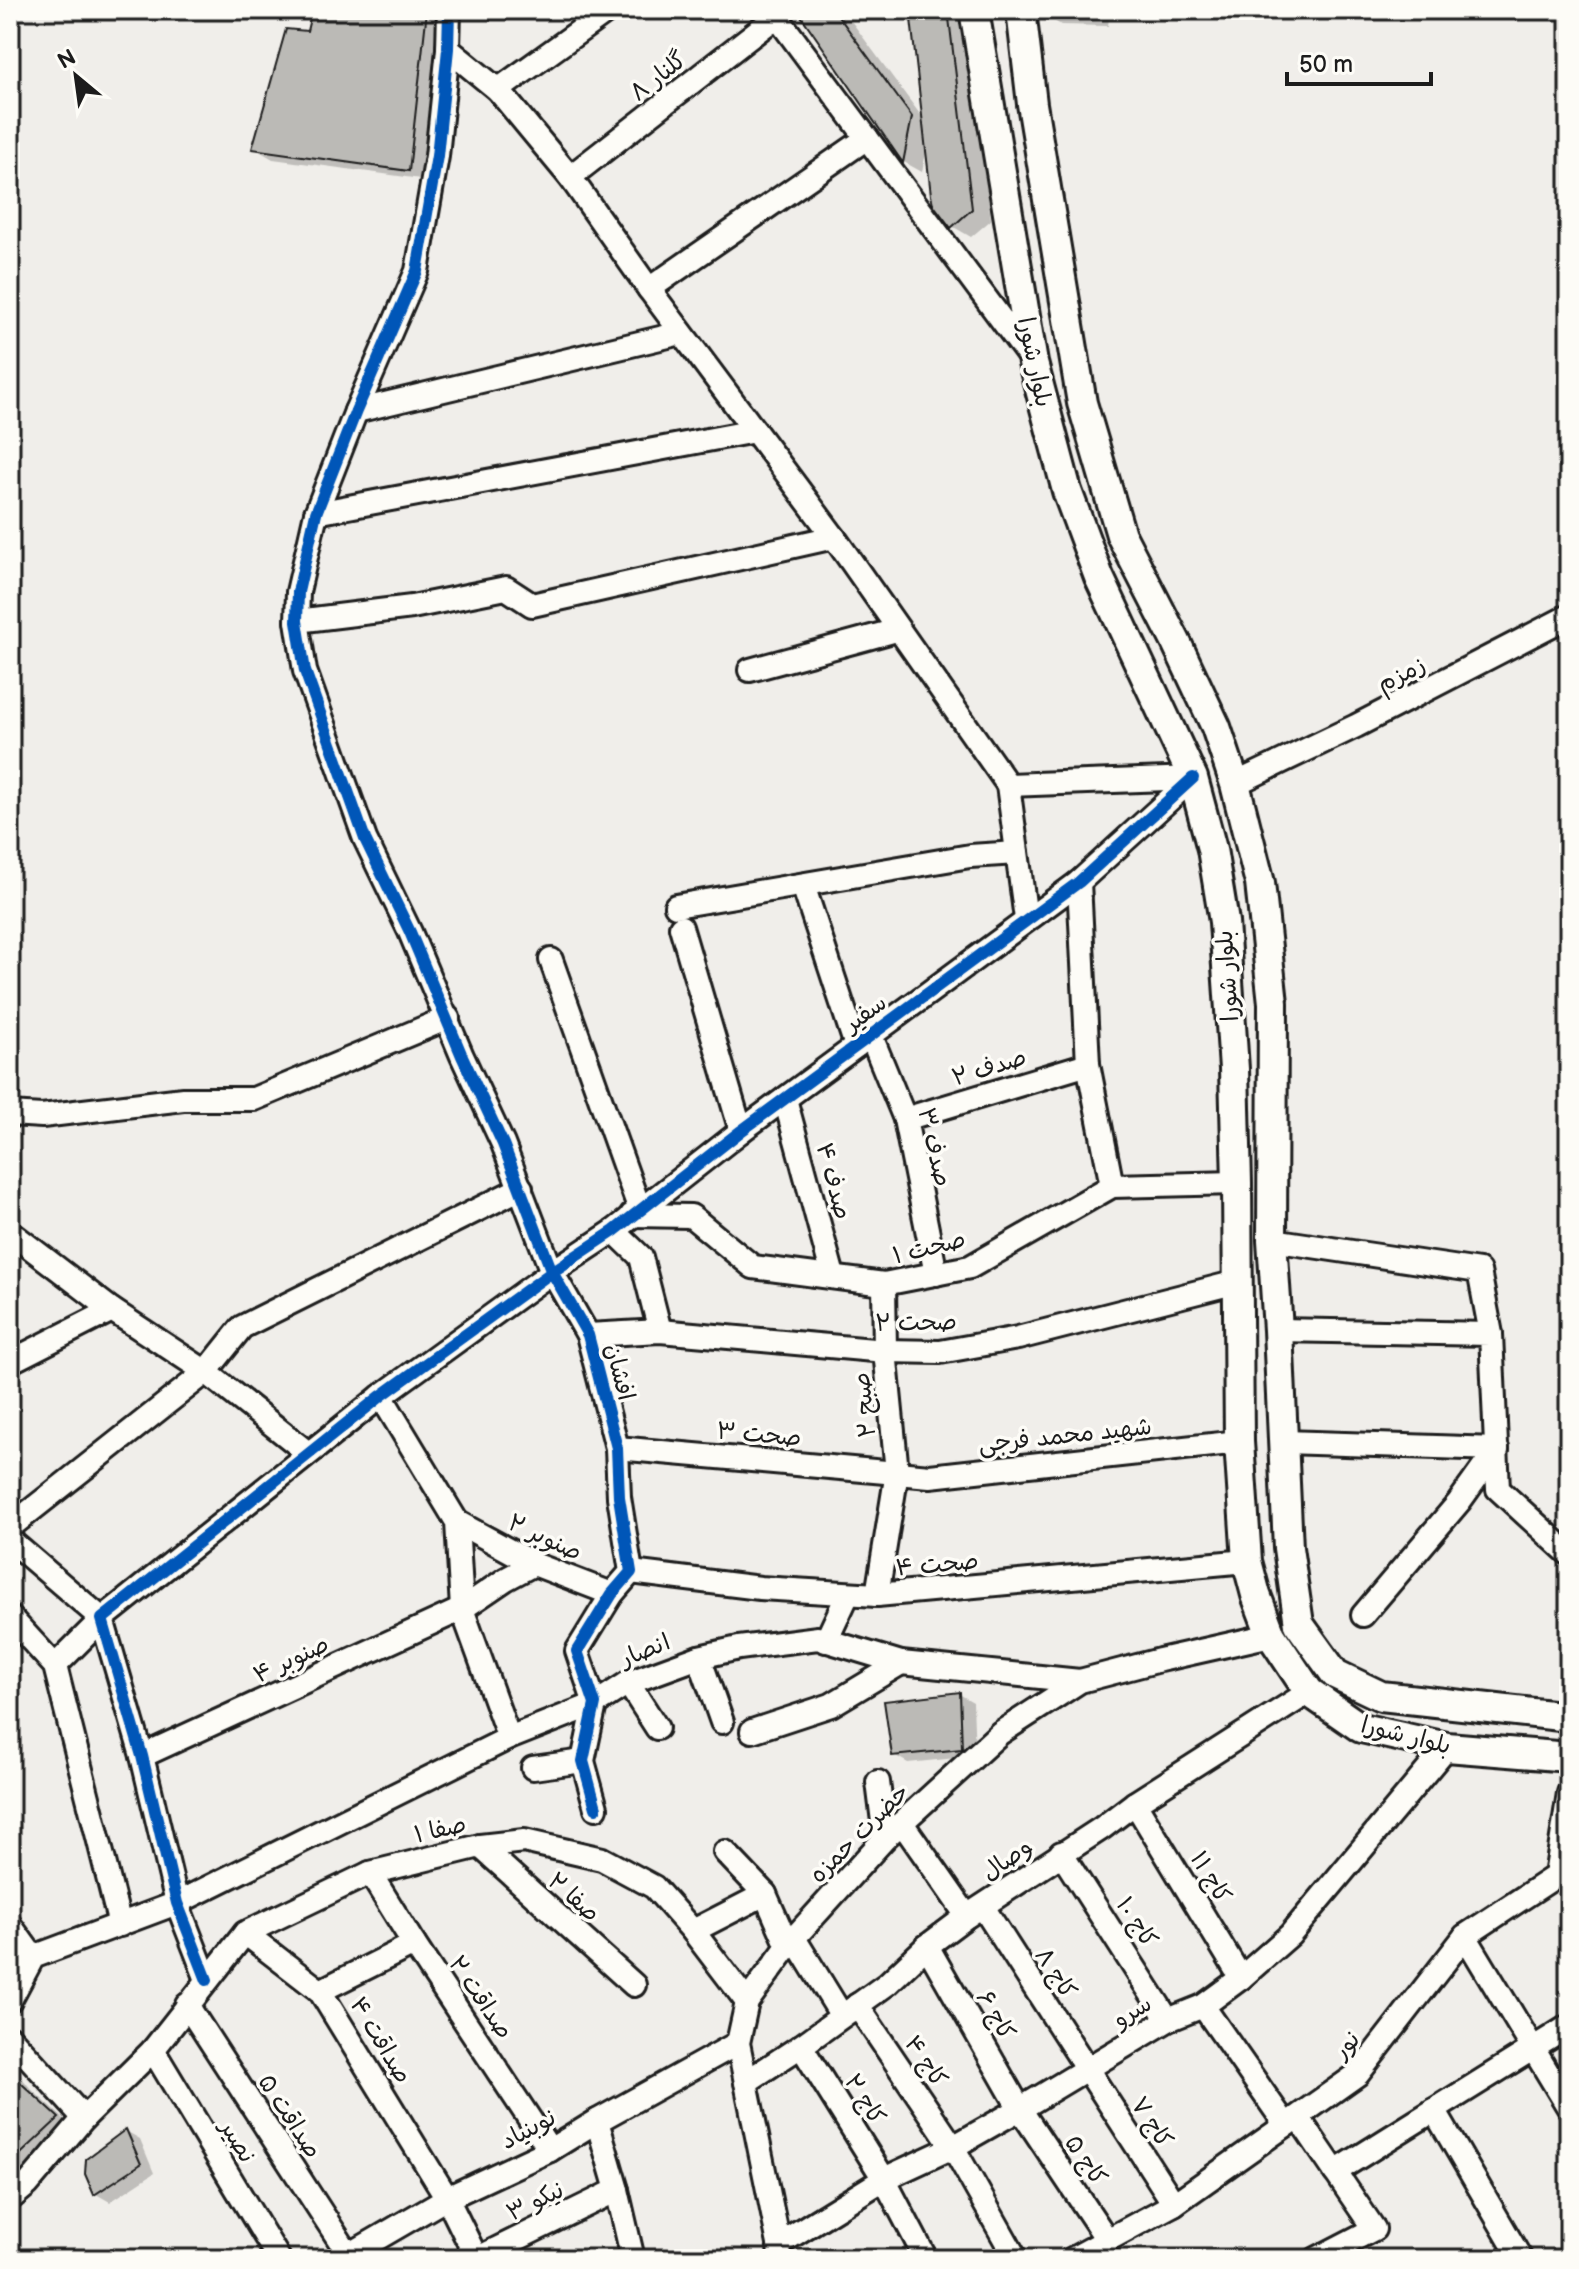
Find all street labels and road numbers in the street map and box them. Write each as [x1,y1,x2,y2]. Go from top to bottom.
street label: گلنار ۸ [624,45,692,108]
street label: بلوار شورا [1011,314,1058,410]
street label: زمزم [1372,650,1432,702]
street label: بلوار شورا [1210,929,1245,1023]
street label: سفیر [836,988,893,1040]
street label: صدف ۲ [948,1042,1030,1093]
street label: صدف ۳ [911,1105,958,1189]
street label: صدف ۴ [809,1140,858,1223]
street label: صحت ۱ [890,1224,969,1271]
street label: صحت ۲ [875,1307,957,1338]
street label: افشان [598,1341,641,1404]
street label: صبح ۲ [847,1371,883,1439]
street label: شهید محمد فرجی [977,1412,1153,1459]
street label: صحت ۳ [715,1416,803,1453]
street label: صنوبر ۲ [503,1508,586,1568]
street label: صحت ۴ [894,1546,980,1583]
street label: انصار [614,1627,674,1674]
street label: صنوبر ۴ [249,1629,334,1690]
street label: بلوار شورا [1358,1710,1454,1761]
street label: حضرت حمزه [803,1777,915,1889]
street label: صفا ۱ [411,1809,469,1850]
street label: وصال [976,1831,1039,1887]
street label: کاج ۱۱ [1183,1846,1237,1909]
street label: صفا ۲ [542,1866,606,1928]
street label: کاج ۱۰ [1109,1891,1164,1954]
street label: کاج ۸ [1028,1942,1083,2005]
street label: صداقت ۲ [442,1950,519,2044]
street label: کاج ۶ [969,1985,1021,2046]
street label: سرو [1107,1989,1157,2034]
street label: صداقت ۴ [343,1992,418,2089]
street label: نور [1326,2025,1366,2066]
street label: کاج ۴ [897,2030,953,2093]
street label: صداقت ۵ [252,2069,327,2164]
street label: کاج ۲ [837,2069,891,2130]
street label: کاج ۷ [1124,2091,1179,2154]
street label: نوبنیاد [496,2103,561,2156]
street label: نصیر [212,2113,262,2168]
street label: کاج ۵ [1057,2130,1113,2192]
street label: نیکو ۳ [502,2175,568,2228]

